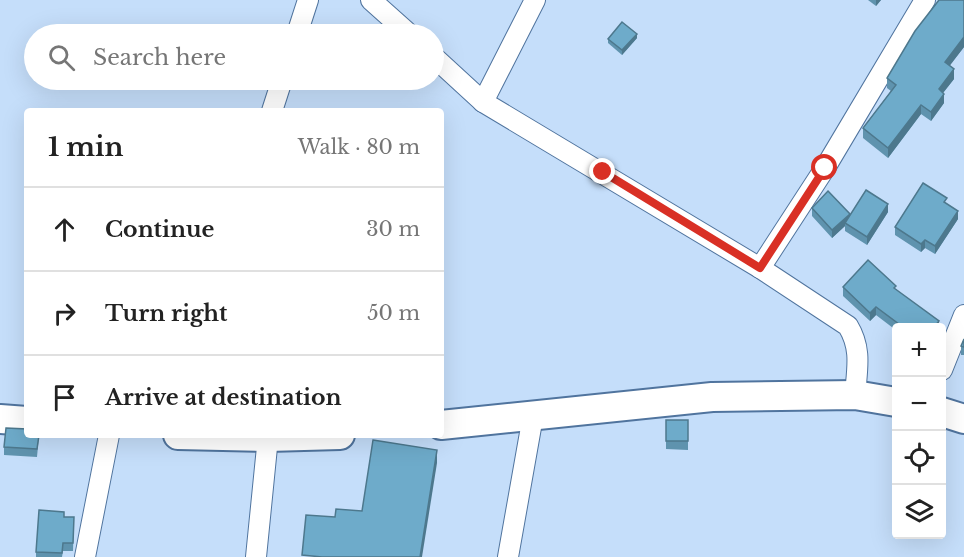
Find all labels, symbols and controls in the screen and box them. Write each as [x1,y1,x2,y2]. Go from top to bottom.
search box [24,24,444,90]
icon: search [45,41,78,74]
text: Search here [93,44,226,71]
text: 1 min [48,131,123,163]
text: Walk · 80 m [298,135,420,159]
route start [811,154,837,180]
route end [589,158,615,184]
icon: ahead [48,213,81,246]
text: Continue [105,216,214,243]
text: 30 m [366,217,420,241]
icon: right [48,297,81,330]
text: Turn right [105,300,227,327]
text: 50 m [367,301,420,325]
map controls [892,323,946,539]
button: + [892,323,946,377]
button: − [892,377,946,431]
icon: arrive [48,381,81,414]
text: Arrive at destination [105,384,342,411]
button: locate [892,431,946,485]
button: layers [892,485,946,539]

